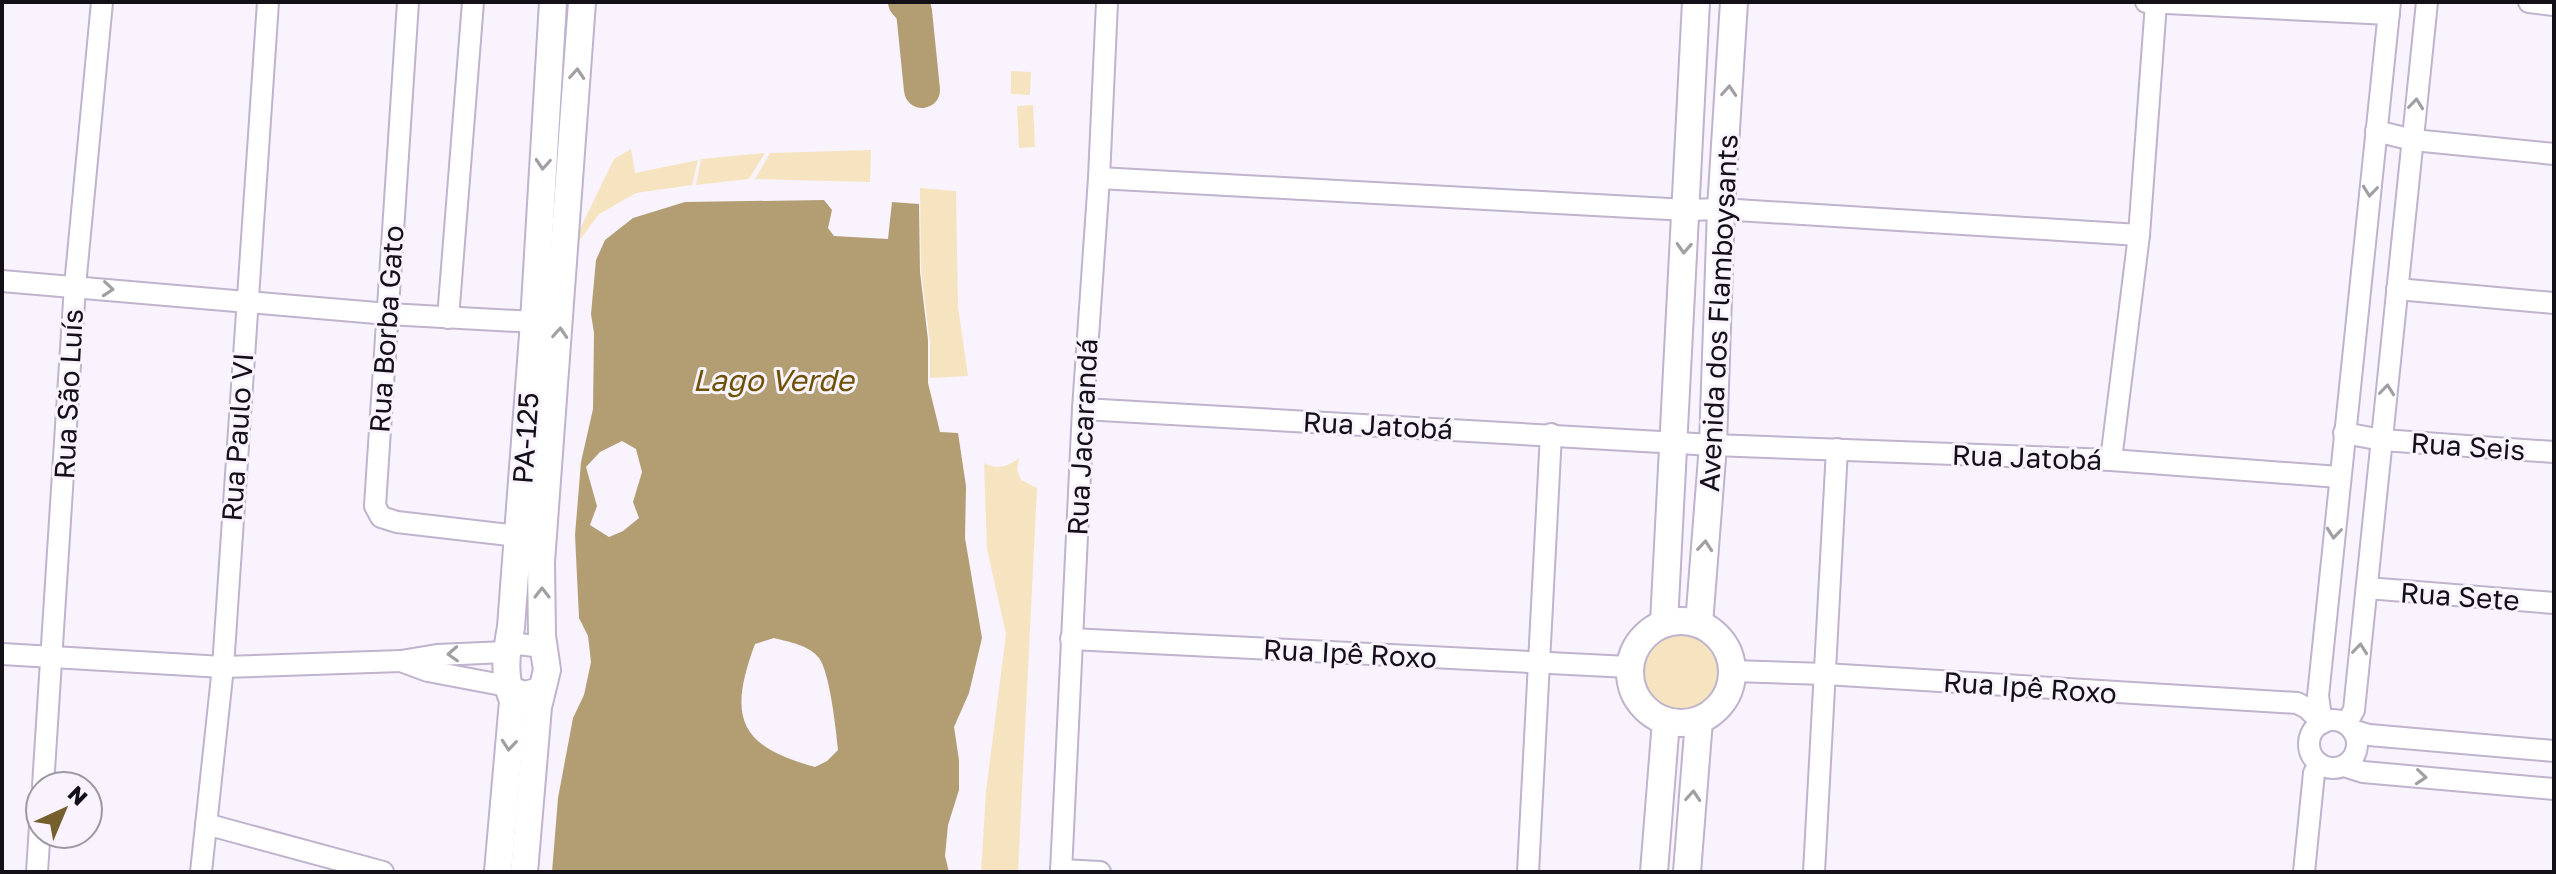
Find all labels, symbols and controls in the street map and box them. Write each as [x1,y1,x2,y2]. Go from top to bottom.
one-way arrow [568,67,585,80]
one-way arrow [1720,84,1737,97]
one-way arrow [2408,97,2425,110]
street label: Avenida dos Flamboysants [1692,133,1744,493]
one-way arrow [535,158,552,171]
one-way arrow [2361,185,2378,198]
street label: Rua Borba Gato [362,224,410,434]
one-way arrow [1676,242,1693,255]
one-way arrow [102,280,115,297]
street label: Rua São Luís [47,308,89,480]
one-way arrow [551,326,568,339]
street label: Rua Jacarandá [1060,338,1104,536]
street label: Rua Paulo VI [215,352,259,522]
water label: Lago Verde [692,362,856,398]
one-way arrow [2378,383,2395,396]
street label: PA-125 [505,391,545,485]
street label: Rua Jatobá [1302,405,1454,445]
street label: Rua Seis [2410,426,2526,466]
street label: Rua Jatobá [1951,438,2103,476]
one-way arrow [2326,527,2343,540]
one-way arrow [1696,539,1713,552]
street label: Rua Sete [2399,575,2521,617]
one-way arrow [533,586,550,599]
street label: Rua Ipê Roxo [1262,632,1438,674]
one-way arrow [2352,642,2369,655]
one-way arrow [446,645,459,662]
street label: Rua Ipê Roxo [1942,664,2118,710]
one-way arrow [501,739,518,752]
one-way arrow [2415,768,2428,785]
north arrow [24,770,104,850]
text: N [63,780,94,811]
one-way arrow [1684,789,1701,802]

